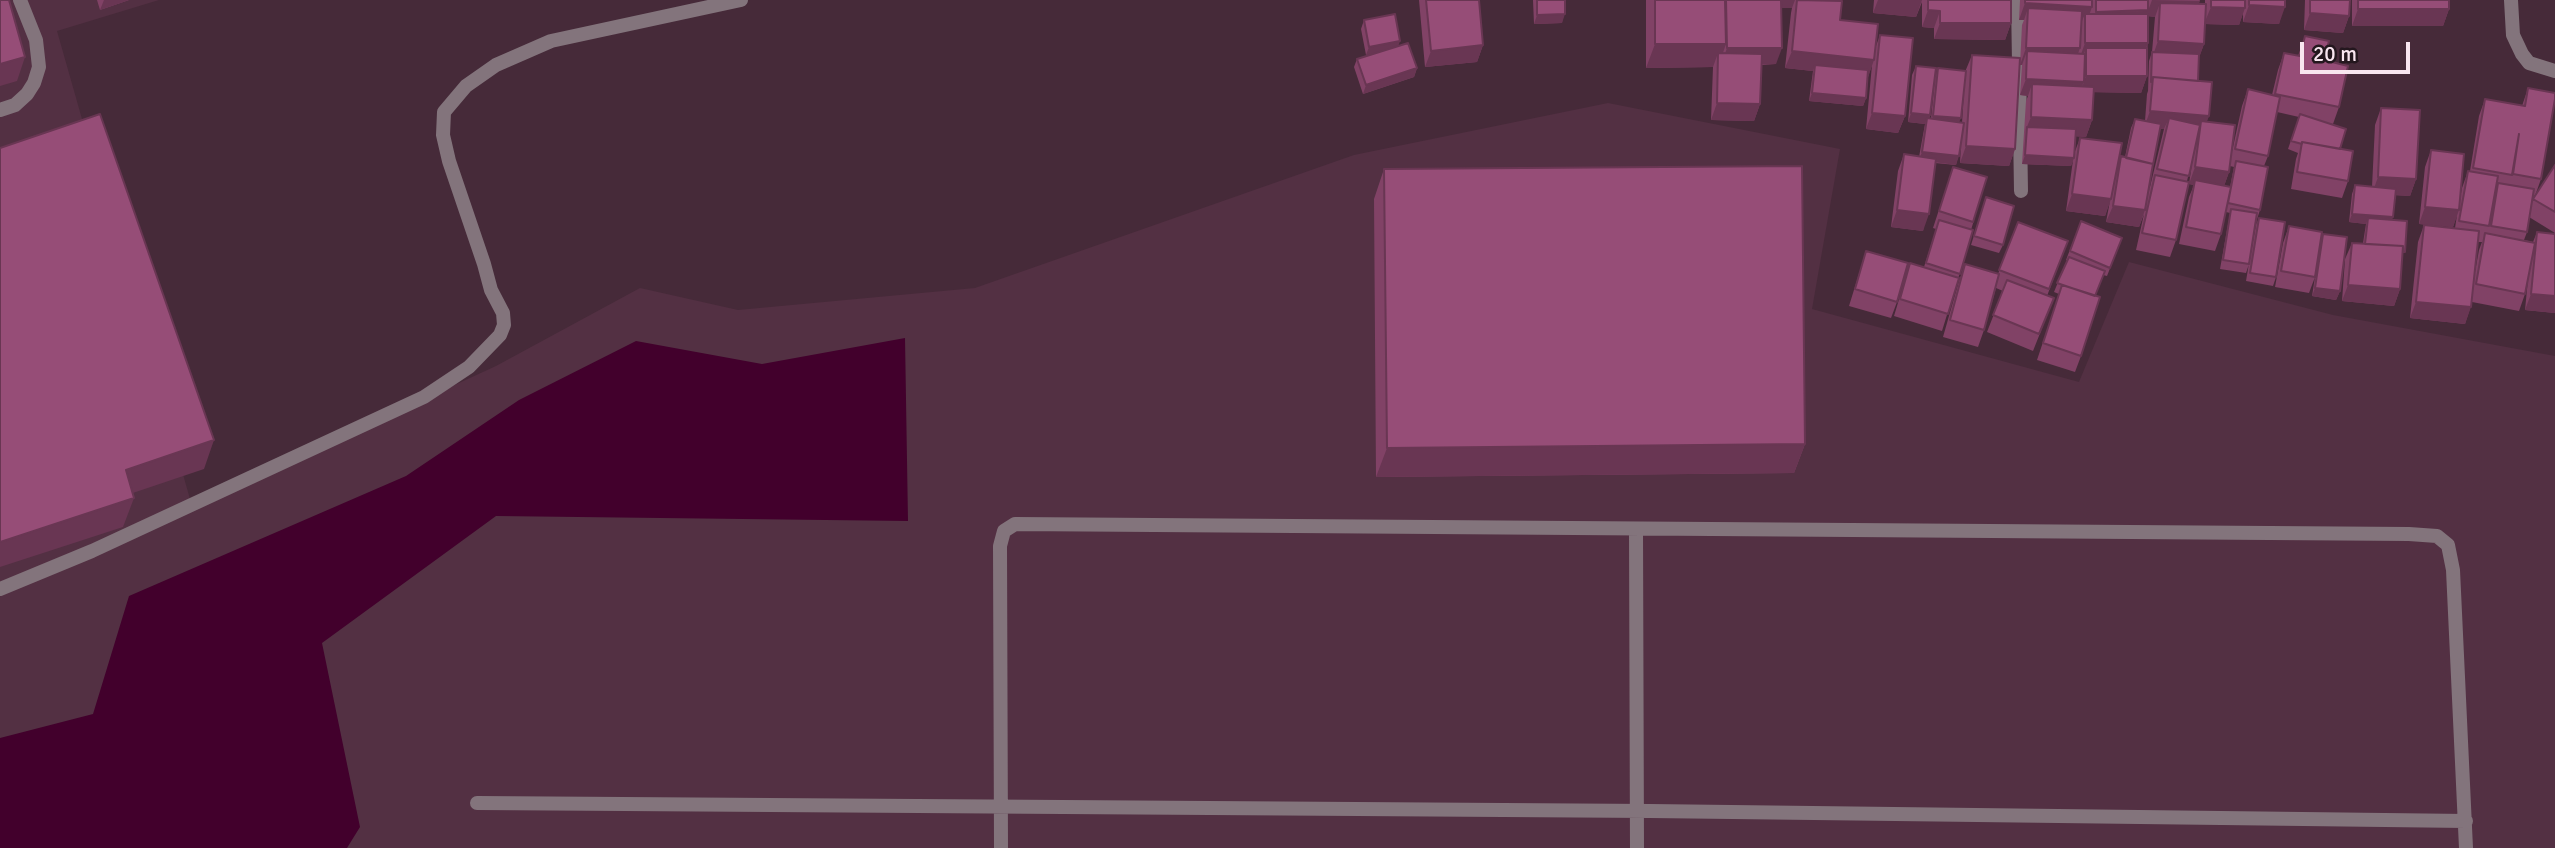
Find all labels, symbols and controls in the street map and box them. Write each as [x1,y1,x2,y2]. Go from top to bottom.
scale bar [2303,28,2413,72]
text: 20 m [2313,41,2357,67]

